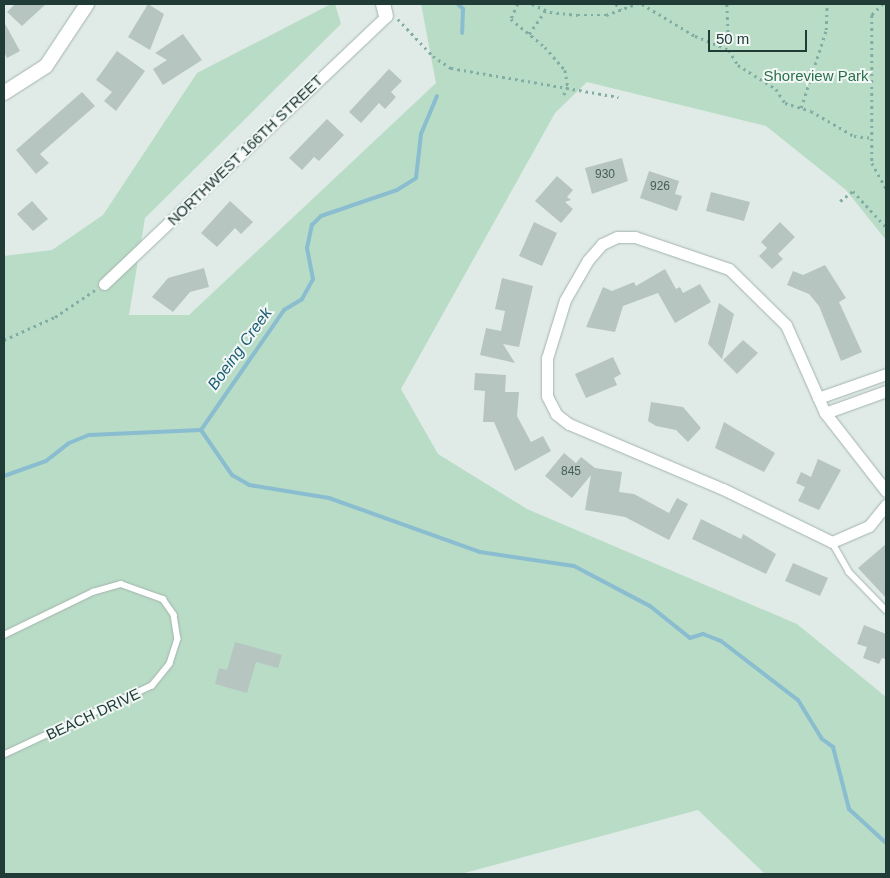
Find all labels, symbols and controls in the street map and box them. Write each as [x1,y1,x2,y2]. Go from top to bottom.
scale bar [710,20,809,52]
text: 50 m [716,30,749,47]
park label: Shoreview Park [763,67,869,85]
street label: NORTHWEST 166TH STREET [164,71,326,229]
house number: 930 [595,168,615,182]
house number: 926 [650,180,670,194]
water label: Boeing Creek [204,304,276,394]
house number: 845 [561,465,581,479]
street label: BEACH DRIVE [43,684,143,744]

